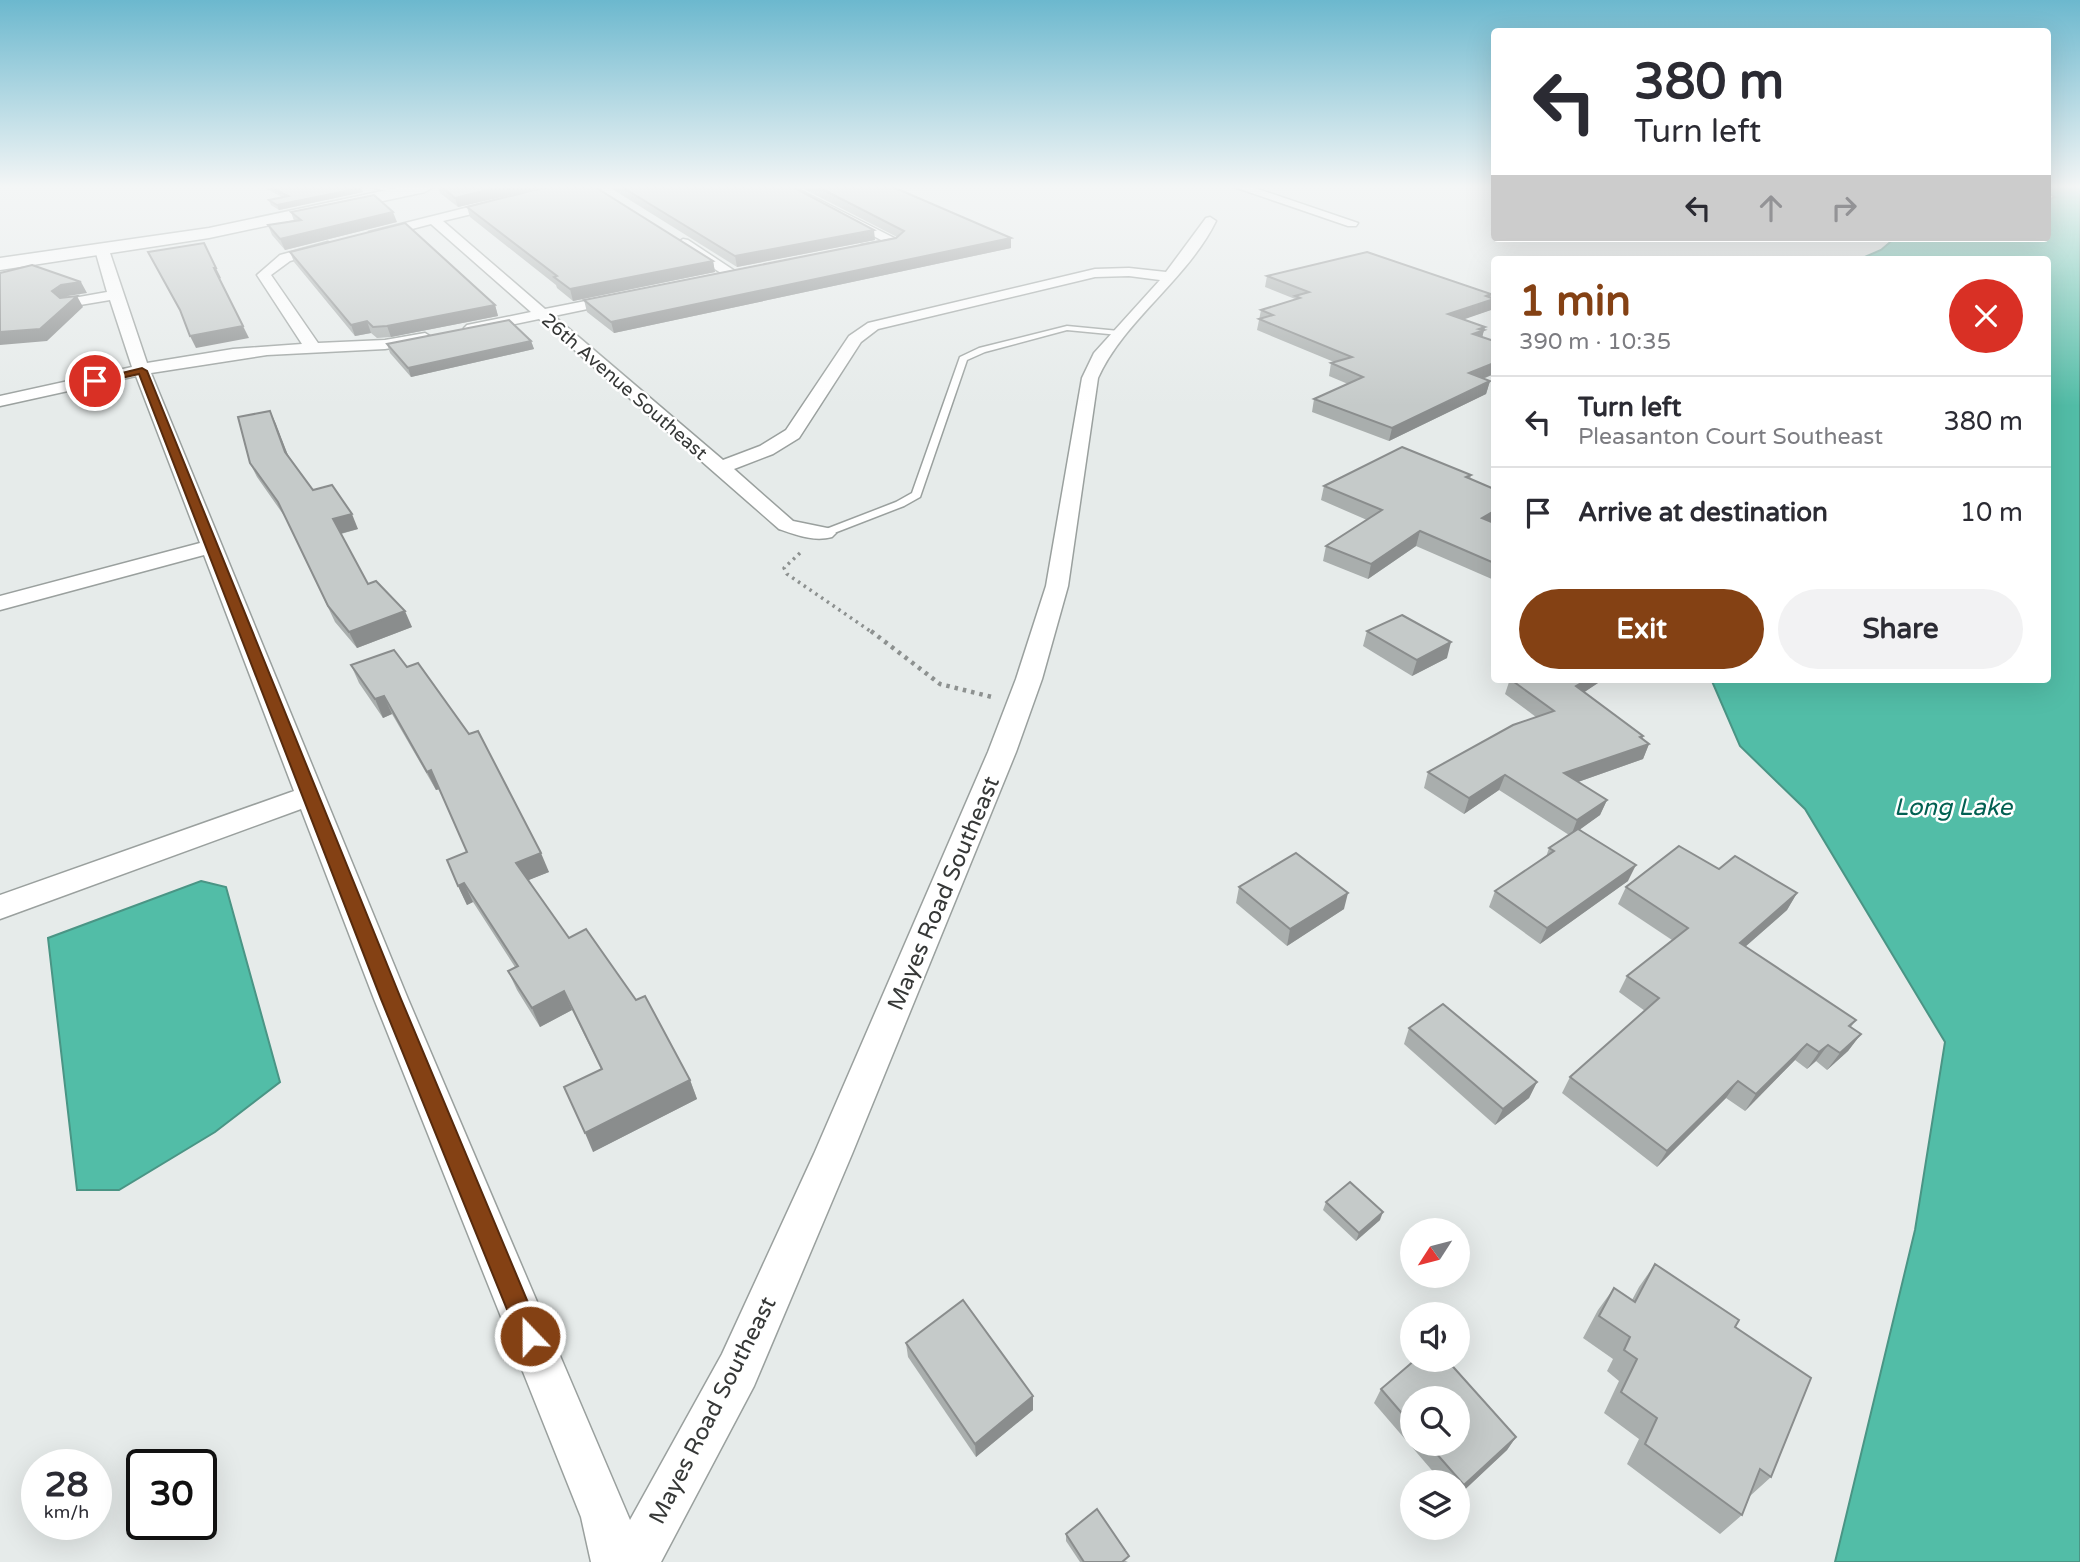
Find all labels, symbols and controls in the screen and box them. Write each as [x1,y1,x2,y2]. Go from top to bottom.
text: 380 m [1634,53,1784,112]
icon: left [1519,56,1610,147]
text: Turn left [1634,113,1761,151]
icon: left [1679,189,1717,227]
icon: ahead [1752,189,1790,227]
icon: right [1825,189,1863,227]
text: 1 min [1519,276,1631,327]
button: close [1949,279,2023,353]
street label: 26th Avenue Southeast [537,309,712,465]
text: 390 m · 10:35 [1519,328,1671,356]
pin [65,351,125,411]
icon: arrive [76,362,114,400]
text: Turn left [1578,392,1681,423]
icon: left [1519,403,1557,441]
text: 380 m [1943,406,2023,437]
text: Pleasanton Court Southeast [1578,423,1883,451]
icon: arrive [1519,494,1557,532]
text: Arrive at destination [1578,497,1828,528]
text: 10 m [1960,497,2023,528]
button: Exit [1519,589,1764,669]
button: Share [1778,589,2023,669]
street label: Mayes Road Southeast [882,772,1006,1015]
water label: Long Lake [1894,793,2013,822]
north arrow [1400,1218,1470,1288]
map controls [1400,1218,1470,1540]
street label: Mayes Road Southeast [643,1292,783,1529]
position arrow [493,1299,567,1373]
button: sound [1400,1302,1470,1372]
button: search [1400,1386,1470,1456]
speed limit sign: 30 [126,1449,217,1540]
text: 28 [45,1464,88,1506]
button: layers [1400,1470,1470,1540]
text: km/h [44,1501,89,1523]

